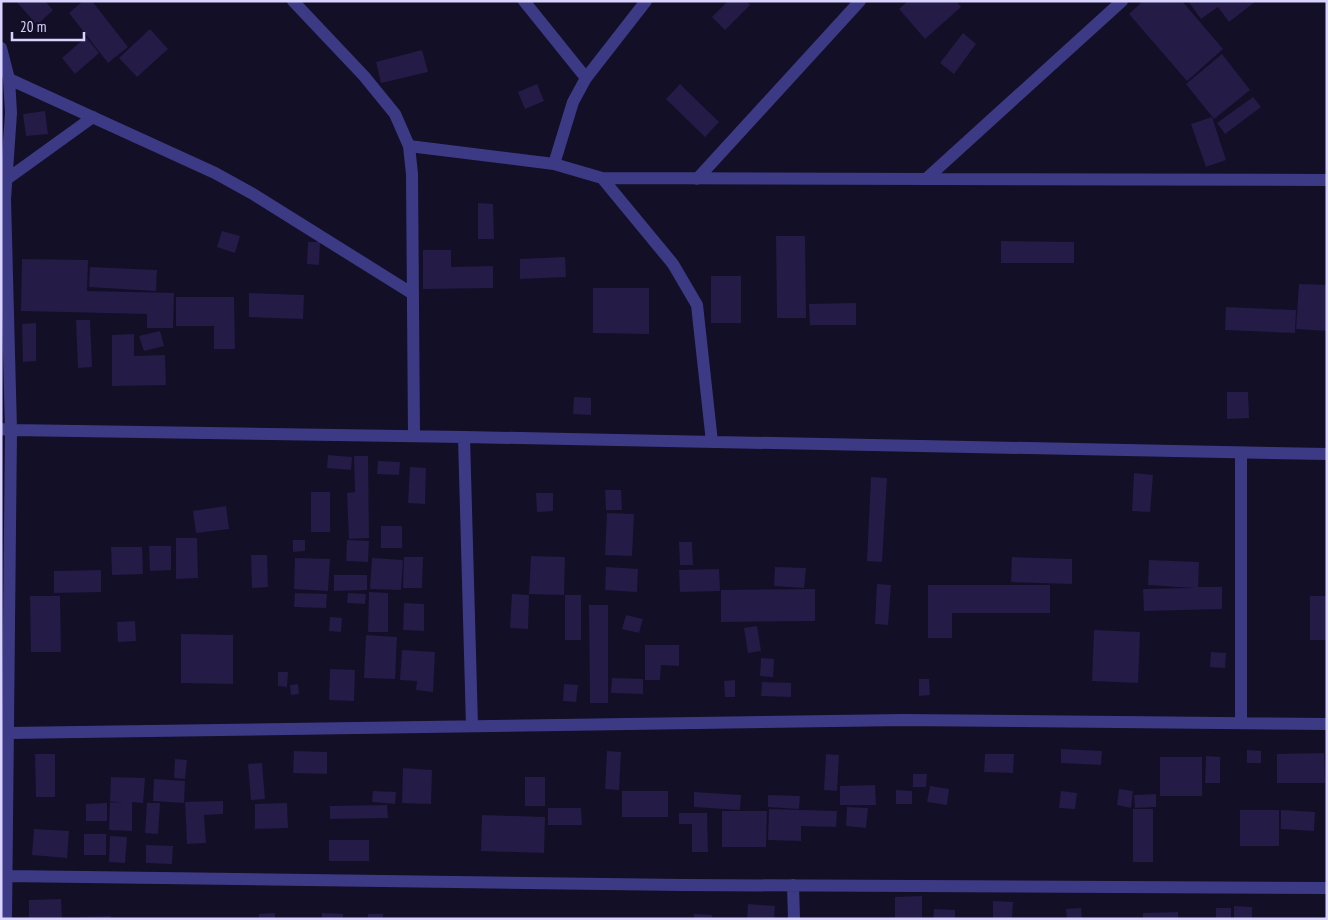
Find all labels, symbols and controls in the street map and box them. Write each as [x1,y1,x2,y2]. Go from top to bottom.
scale bar [12,10,85,42]
text: 20 m [20,17,46,36]

